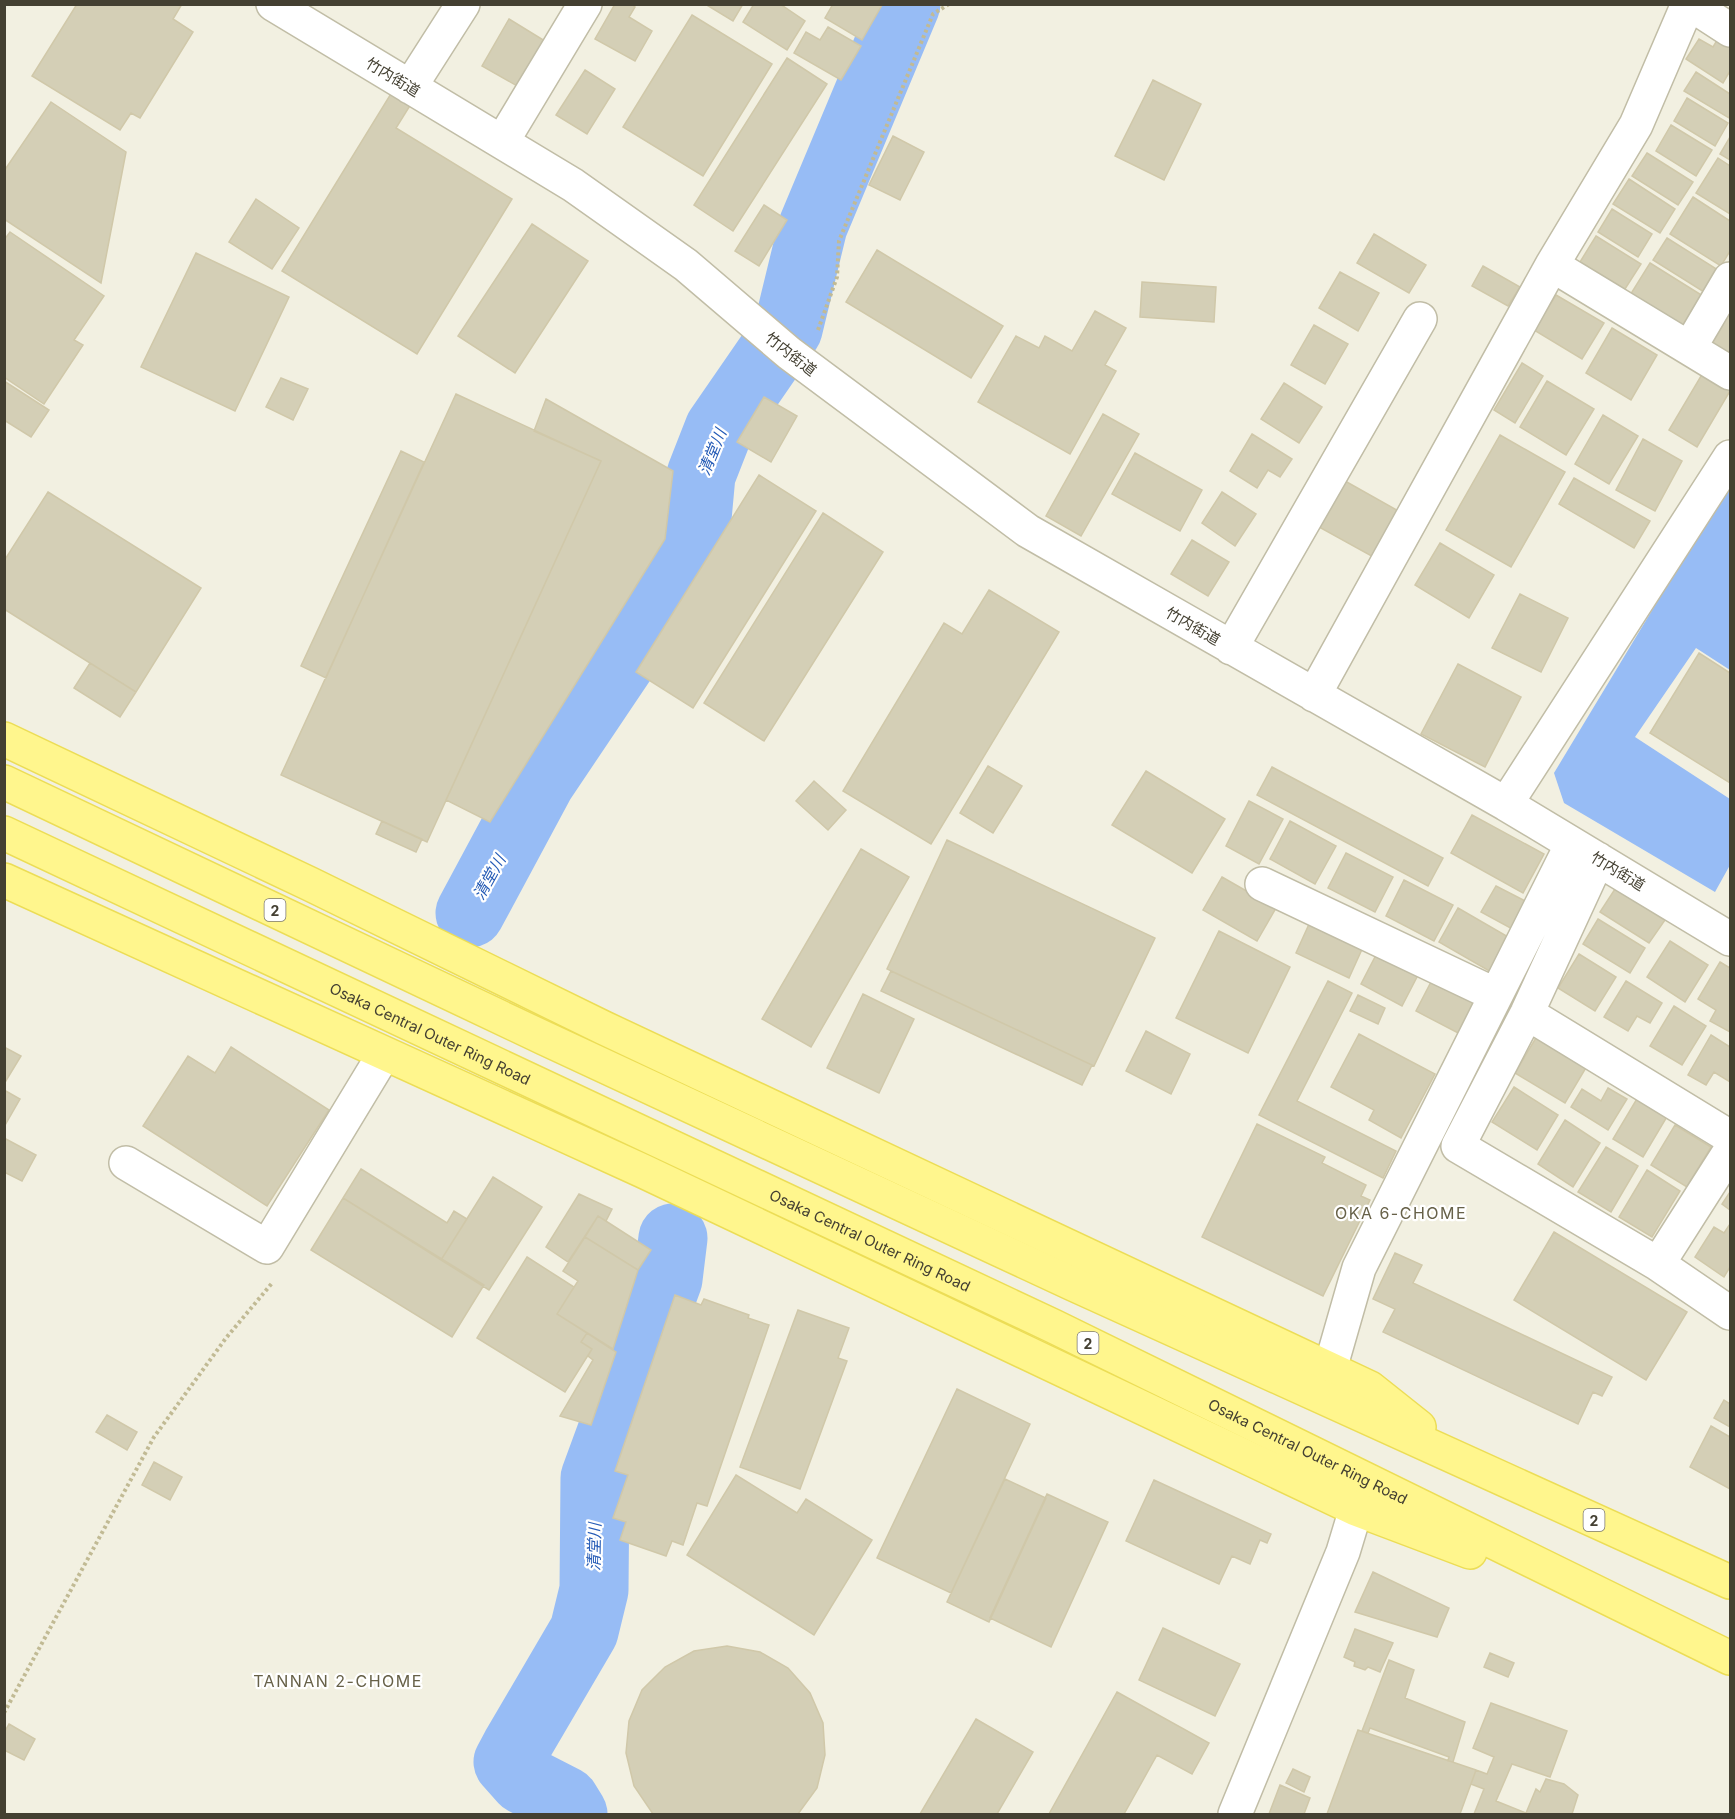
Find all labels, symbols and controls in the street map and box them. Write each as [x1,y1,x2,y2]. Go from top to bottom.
street label: 竹内街道 [362,53,424,101]
street label: 竹内街道 [762,328,820,380]
water label: 清堂川 [694,424,731,478]
street label: 竹内街道 [1162,603,1224,649]
street label: 竹内街道 [1587,847,1649,895]
water label: 清堂川 [469,849,510,903]
road number: 2 [264,899,286,921]
street label: Osaka Central Outer Ring Road [327,978,534,1089]
street label: Osaka Central Outer Ring Road [767,1185,974,1295]
district label: OKA 6-CHOME [1335,1203,1467,1223]
road number: 2 [1078,1332,1098,1354]
street label: Osaka Central Outer Ring Road [1205,1394,1411,1508]
road number: 2 [1584,1509,1604,1531]
water label: 清堂川 [584,1521,604,1571]
district label: TANNAN 2-CHOME [253,1671,423,1691]

